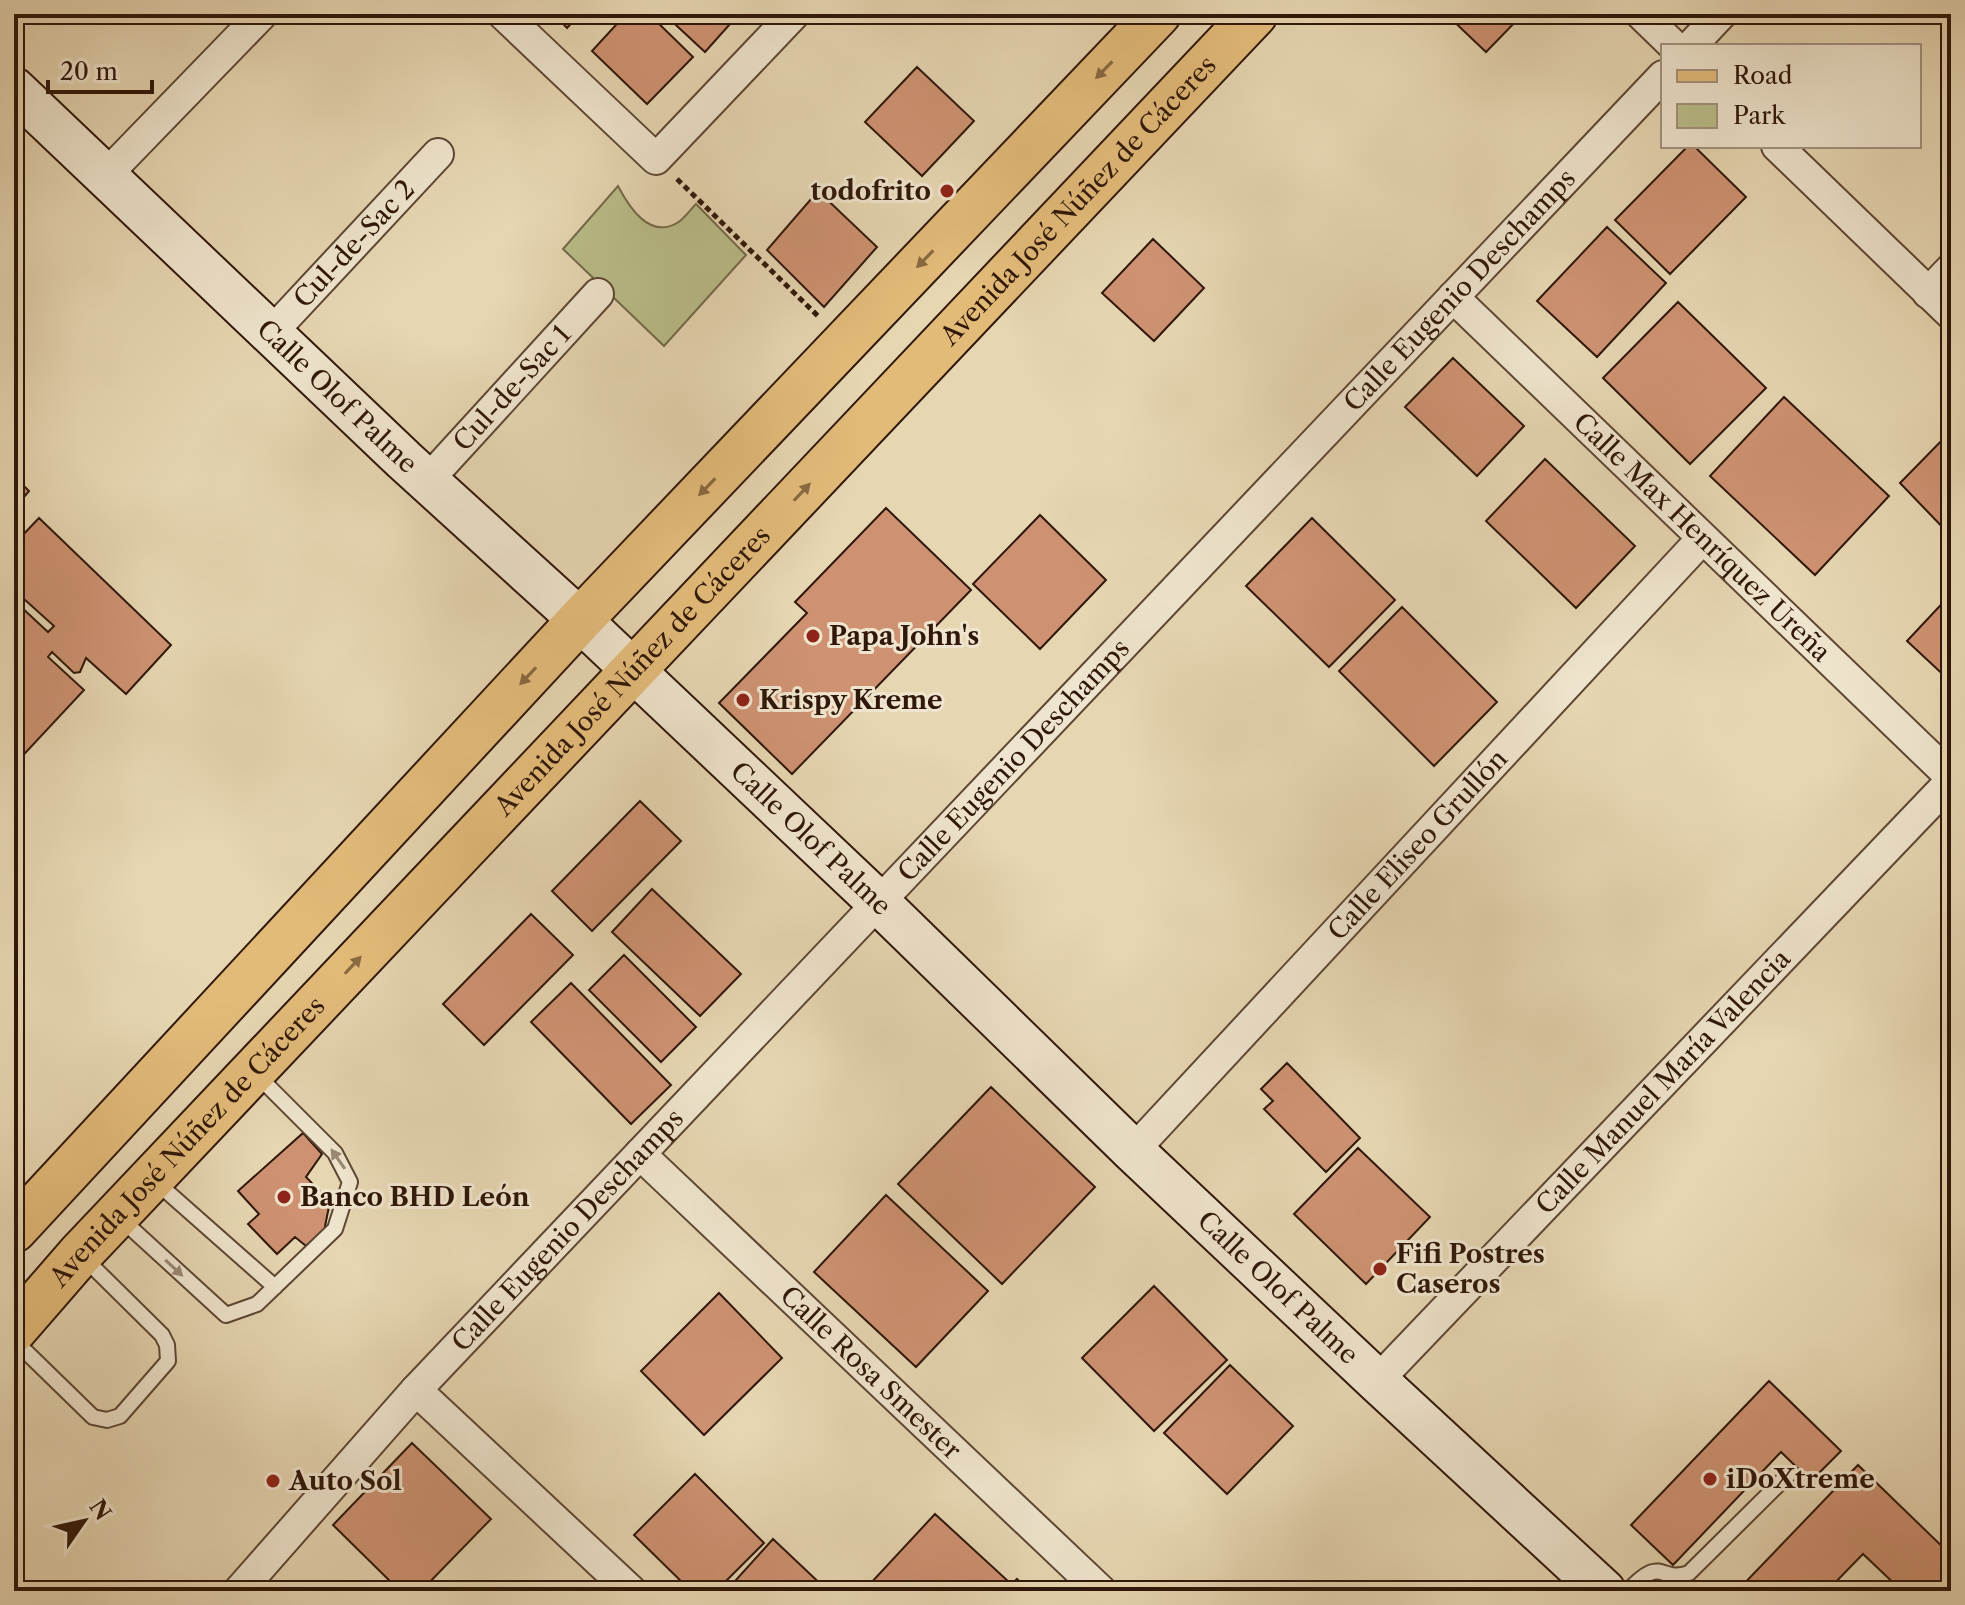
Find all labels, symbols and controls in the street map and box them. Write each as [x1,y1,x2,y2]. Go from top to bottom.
scale bar [48,44,152,94]
legend [1661,44,1921,148]
street label: Avenida José Núñez de Cáceres [933,49,1223,353]
text: 20 m [60,57,118,86]
one-way arrow [1096,61,1114,80]
text: Road [1733,61,1793,90]
text: Park [1733,101,1786,130]
street label: Calle Eugenio Deschamps [1337,162,1582,418]
street label: Cul-de-Sac 2 [287,173,421,314]
place label: todofrito [810,175,931,207]
marker: todofrito [938,182,956,200]
one-way arrow [916,249,934,268]
street label: Calle Olof Palme [250,313,424,480]
street label: Cul-de-Sac 1 [447,319,577,457]
street label: Calle Max Henríquez Ureña [1567,406,1837,668]
one-way arrow [698,477,716,496]
one-way arrow [792,483,810,502]
street label: Avenida José Núñez de Cáceres [487,519,777,823]
place label: Papa John's [829,620,979,652]
marker: Papa John's [804,627,822,645]
street label: Calle Eugenio Deschamps [891,632,1136,888]
one-way arrow [519,666,537,685]
place label: Krispy Kreme [759,684,943,716]
marker: Krispy Kreme [734,691,752,709]
street label: Calle Eliseo Grullón [1321,743,1514,947]
street label: Calle Olof Palme [724,755,898,922]
street label: Calle Manuel María Valencia [1529,943,1797,1221]
one-way arrow [344,956,362,975]
street label: Avenida José Núñez de Cáceres [42,990,332,1294]
street label: Calle Eugenio Deschamps [445,1102,690,1358]
one-way arrow [330,1148,345,1169]
place label: Banco BHD León [300,1181,530,1213]
marker: Banco BHD León [275,1188,293,1206]
street label: Calle Olof Palme [1191,1204,1365,1371]
place label: Fifi Postres Caseros [1396,1238,1545,1300]
one-way arrow [165,1258,184,1276]
marker: Fifi Postres Caseros [1371,1260,1389,1278]
street label: Calle Rosa Smester [774,1279,968,1466]
place label: iDoXtreme [1726,1463,1875,1495]
place label: Auto Sol [288,1465,402,1497]
marker: iDoXtreme [1701,1470,1719,1488]
marker: Auto Sol [264,1472,282,1490]
north arrow [44,1481,124,1561]
text: N [84,1495,117,1526]

